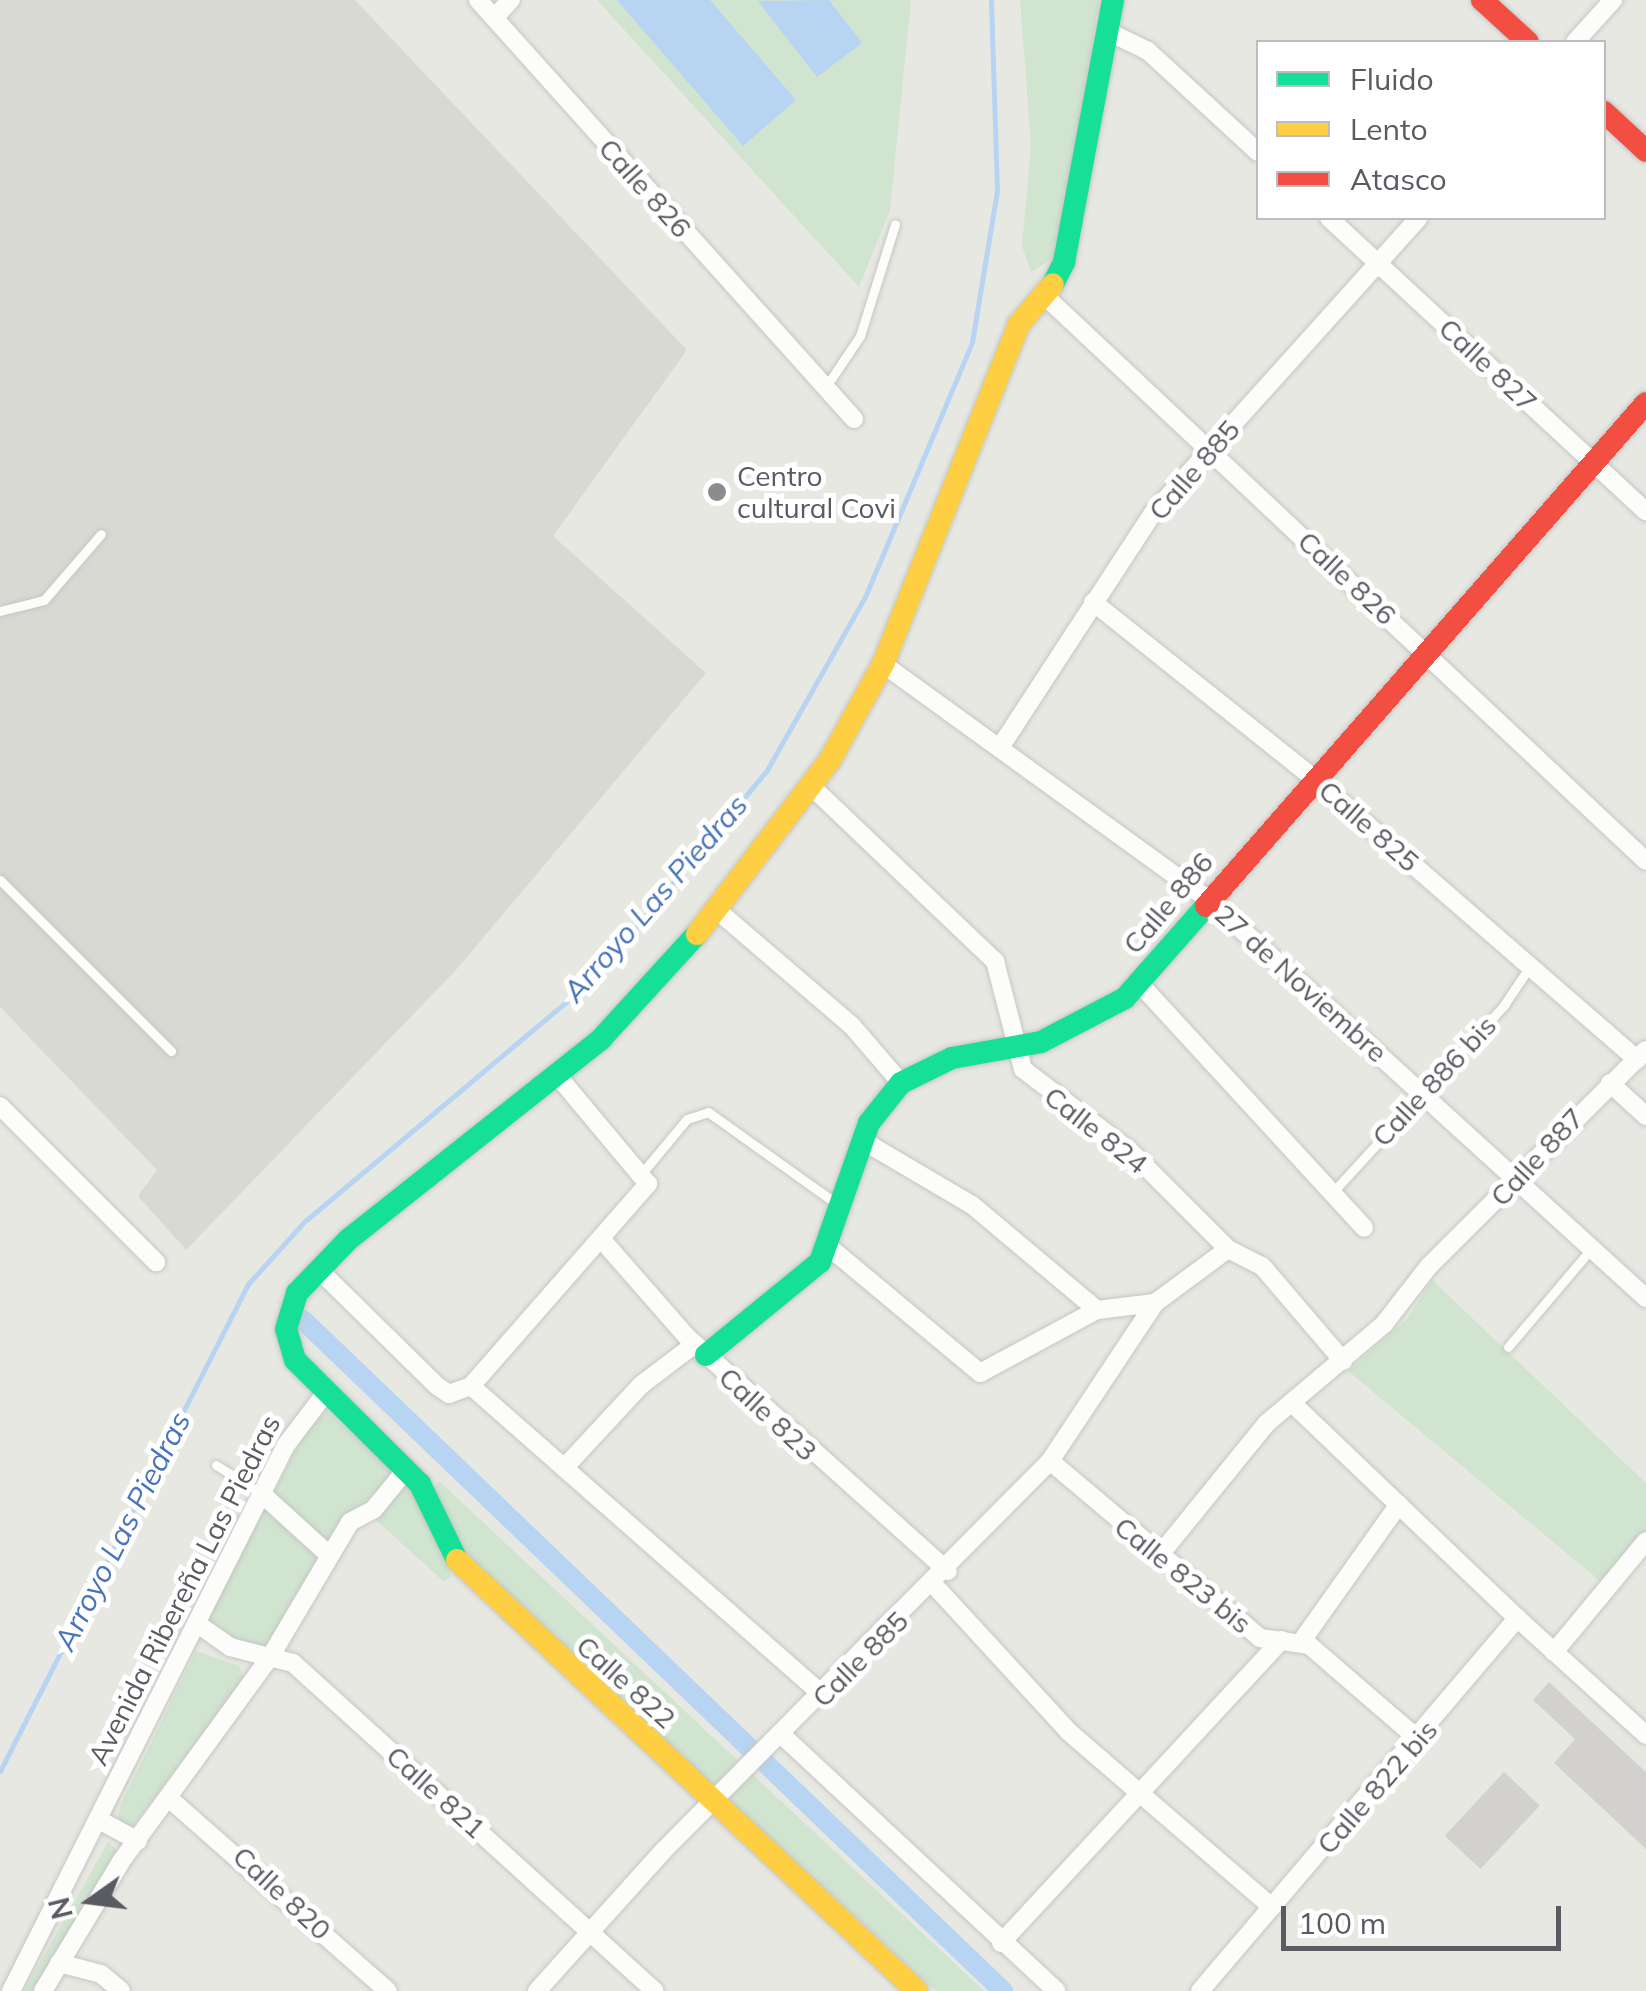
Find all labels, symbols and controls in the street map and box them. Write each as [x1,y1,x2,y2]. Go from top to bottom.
legend [1256,40,1606,220]
text: Fluido [1350,60,1434,98]
text: Lento [1350,110,1428,148]
street label: Calle 826 [592,132,698,244]
text: Atasco [1350,160,1447,198]
street label: Calle 827 [1432,311,1544,419]
street label: Calle 885 [1141,413,1247,527]
place label: Centro cultural Covi [737,459,896,525]
marker: Centro cultural Covi [706,481,728,503]
street label: Calle 826 [1291,524,1403,632]
street label: Calle 825 [1312,773,1426,879]
water label: Arroyo Las Piedras [555,787,755,1009]
street label: Calle 886 [1116,846,1220,960]
street label: 27 de Noviembre [1208,897,1394,1069]
street label: Calle 886 bis [1365,1009,1503,1153]
street label: Calle 824 [1038,1079,1154,1181]
street label: Calle 887 [1483,1101,1591,1213]
street label: Calle 823 [712,1360,824,1468]
water label: Arroyo Las Piedras [46,1406,198,1656]
street label: Avenida Ribereña Las Piedras [81,1409,287,1771]
street label: Calle 823 bis [1108,1510,1258,1640]
street label: Calle 885 [805,1604,915,1714]
street label: Calle 822 [570,1629,682,1735]
street label: Calle 822 bis [1310,1713,1444,1861]
street label: Calle 821 [380,1739,492,1845]
street label: Calle 820 [226,1839,338,1947]
north arrow [40,1851,140,1951]
scale bar [1286,1886,1566,1948]
text: N [41,1894,80,1923]
text: 100 m [1298,1904,1386,1942]

